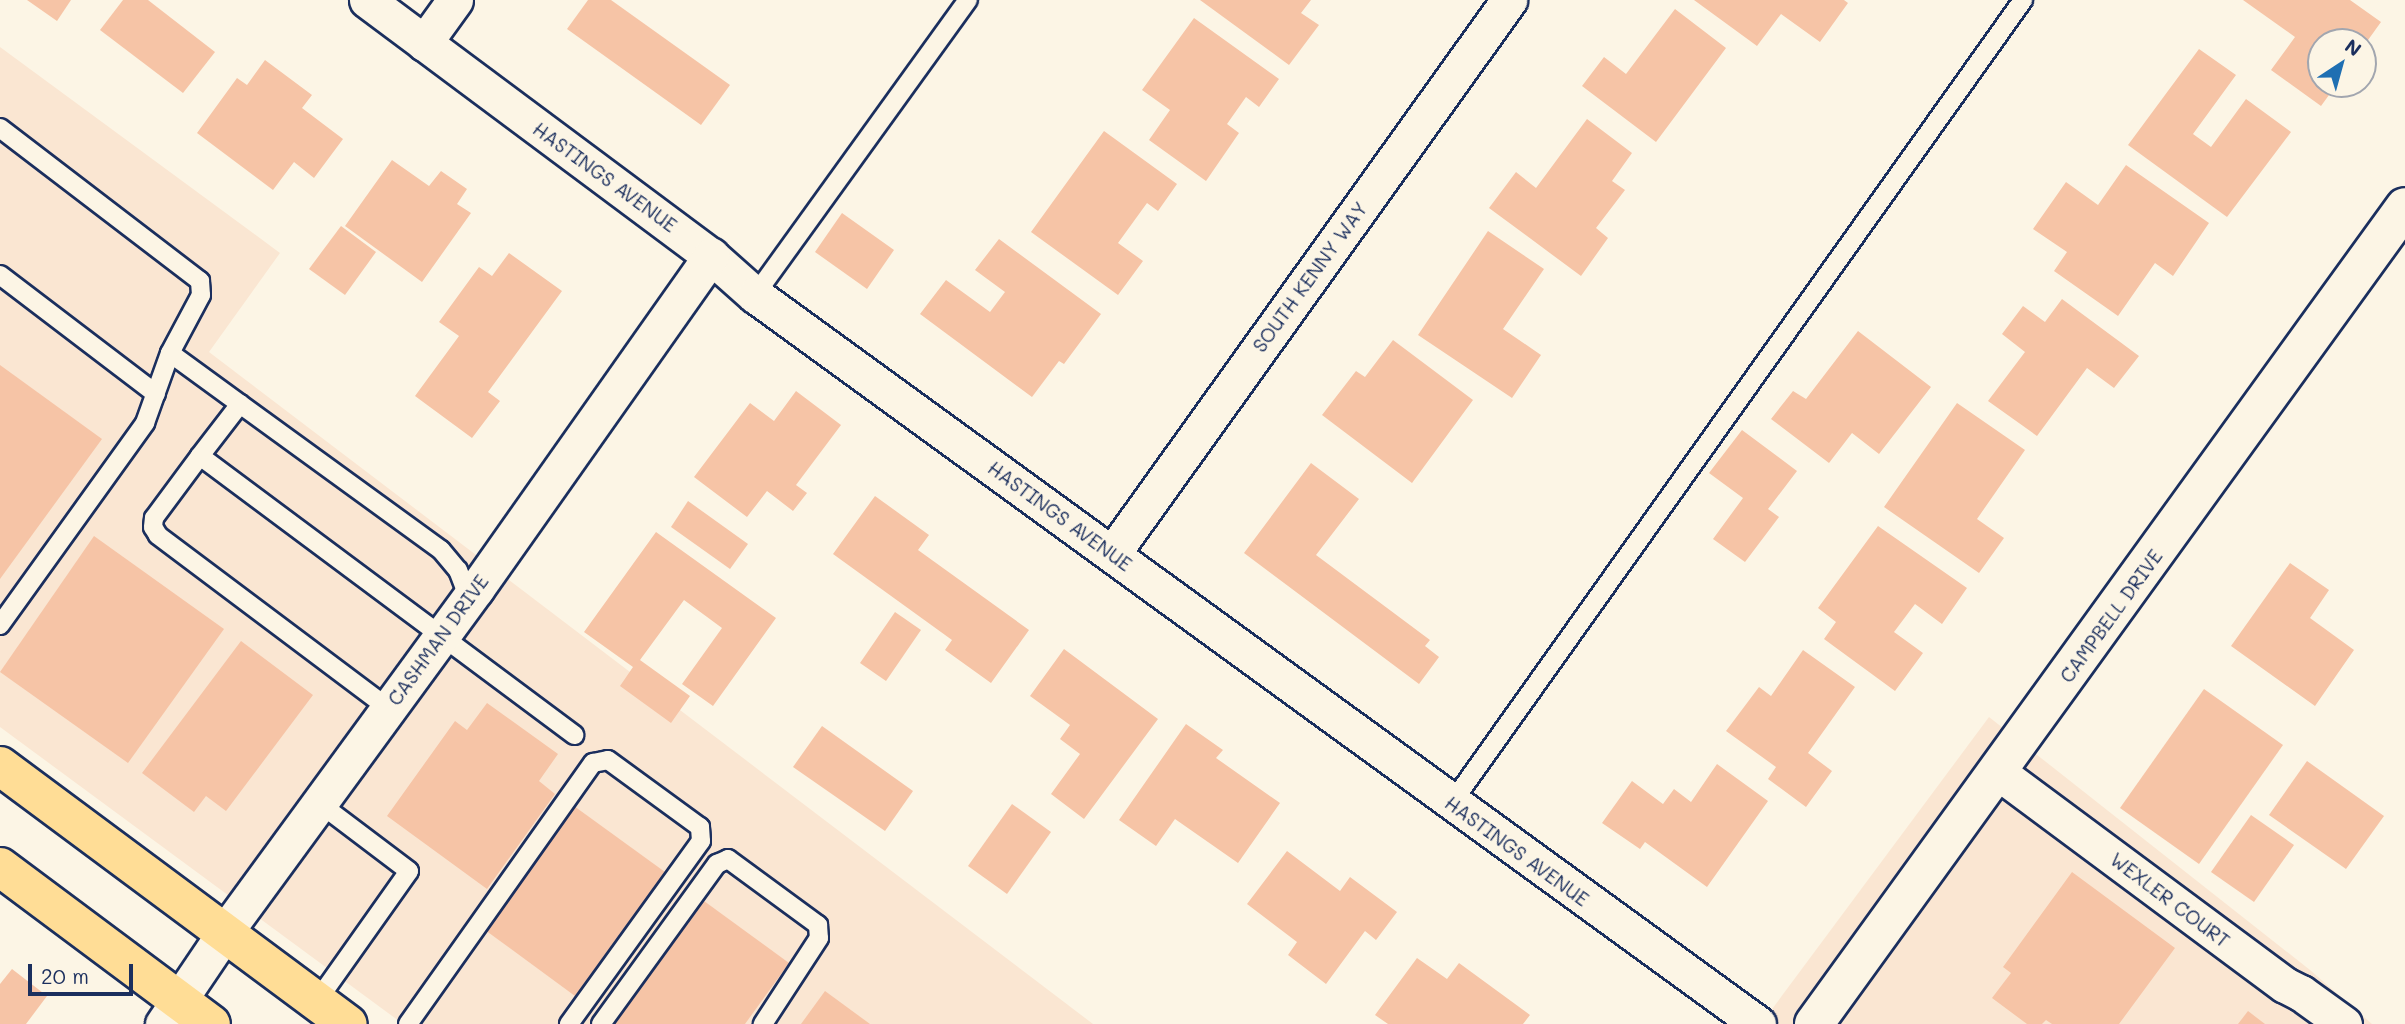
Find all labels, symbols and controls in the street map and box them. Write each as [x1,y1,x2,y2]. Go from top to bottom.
north arrow [2307,28,2377,98]
text: N [2340,33,2367,62]
street label: HASTINGS AVENUE [529,117,681,237]
street label: SOUTH KENNY WAY [1248,198,1372,356]
street label: HASTINGS AVENUE [984,456,1136,576]
street label: CAMPBELL DRIVE [2055,545,2167,687]
street label: CASHMAN DRIVE [383,570,493,710]
street label: HASTINGS AVENUE [1441,791,1593,911]
street label: WEXLER COURT [2106,848,2234,952]
scale bar [32,950,136,994]
text: 20 m [41,962,89,989]

